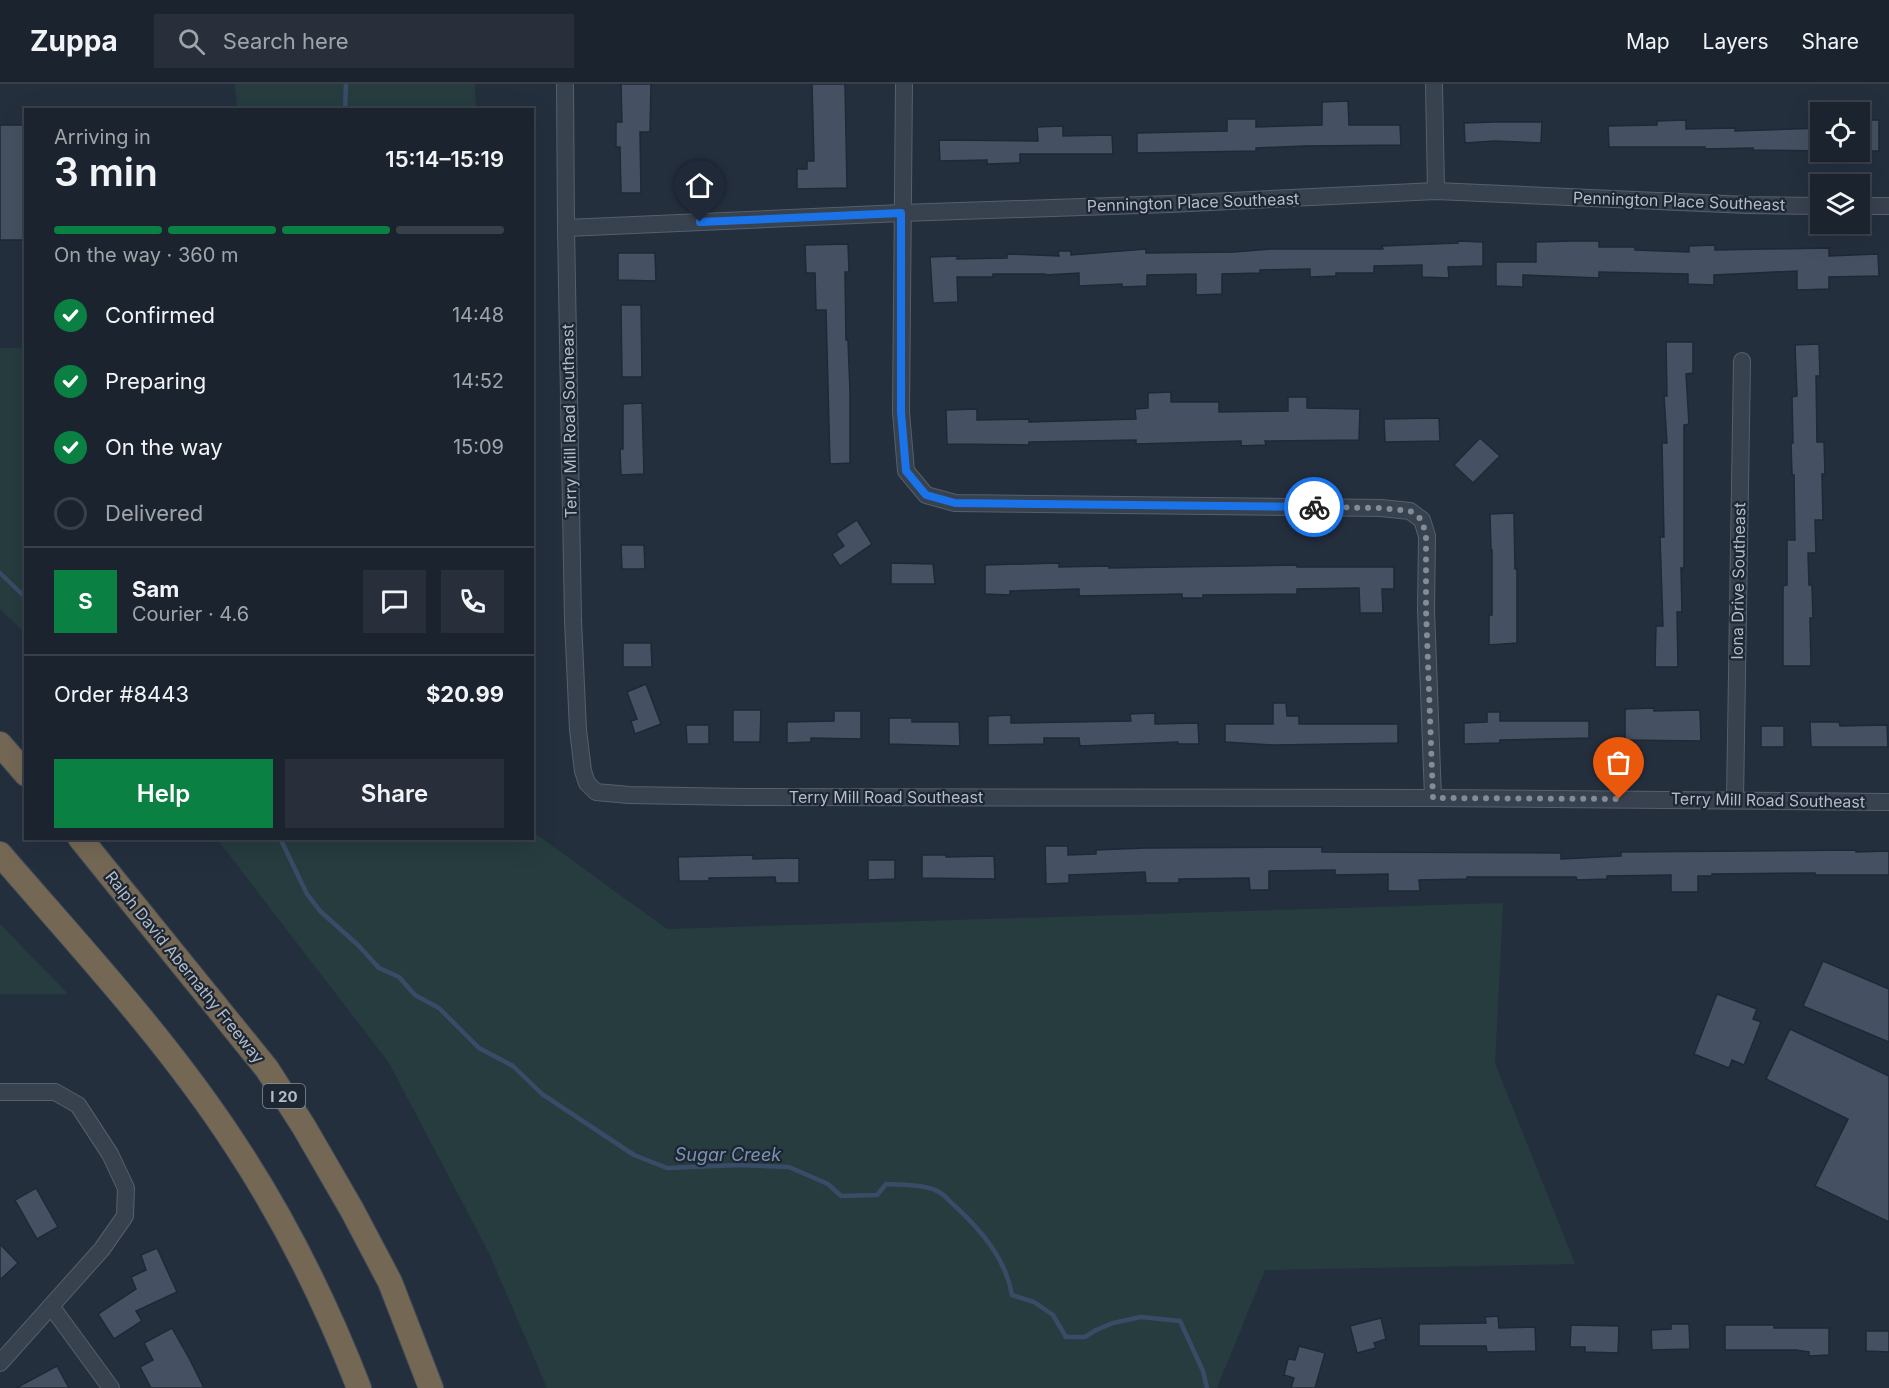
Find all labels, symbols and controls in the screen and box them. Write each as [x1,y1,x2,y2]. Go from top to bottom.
search box [154,14,574,68]
text: Zuppa [30,24,118,58]
icon: search [175,25,208,58]
text: Search here [223,28,349,54]
text: Map [1626,29,1670,54]
text: Layers [1703,29,1769,54]
text: Share [1802,29,1859,54]
map controls [1810,102,1870,234]
button: locate [1810,102,1870,162]
text: Arriving in [54,125,151,149]
text: 15:14–15:19 [385,146,504,172]
text: 3 min [54,148,158,195]
pin [674,160,725,222]
icon: home [683,169,716,202]
button: layers [1810,174,1870,234]
street label: Pennington Place Southeast [1573,187,1785,215]
street label: Pennington Place Southeast [1087,188,1299,216]
text: On the way · 360 m [54,243,238,267]
icon: check [54,299,87,332]
text: Confirmed [105,302,215,328]
text: 14:48 [452,303,504,327]
street label: Terry Mill Road Southeast [557,324,581,518]
icon: check [54,365,87,398]
text: Preparing [105,368,206,394]
text: 14:52 [453,369,504,393]
icon: check [54,431,87,464]
text: On the way [105,434,223,460]
text: 15:09 [453,435,504,459]
courier [1284,477,1344,537]
icon: bike [1298,491,1331,524]
text: Delivered [105,500,203,526]
street label: Iona Drive Southeast [1727,502,1749,660]
button: chat [363,570,426,633]
button: phone [441,570,504,633]
text: Sam [132,576,179,602]
text: S [78,588,93,614]
text: Courier · 4.6 [132,602,249,626]
text: Order #8443 [54,681,189,707]
text: $20.99 [426,681,504,707]
pin [1593,737,1644,799]
icon: bag [1602,746,1635,779]
button: Help [54,759,273,828]
button: Share [285,759,504,828]
street label: Terry Mill Road Southeast [789,787,983,807]
street label: Terry Mill Road Southeast [1671,788,1865,812]
street label: Ralph David Abernathy Freeway [101,867,269,1067]
road number: I 20 [263,1084,305,1108]
water label: Sugar Creek [675,1144,782,1165]

